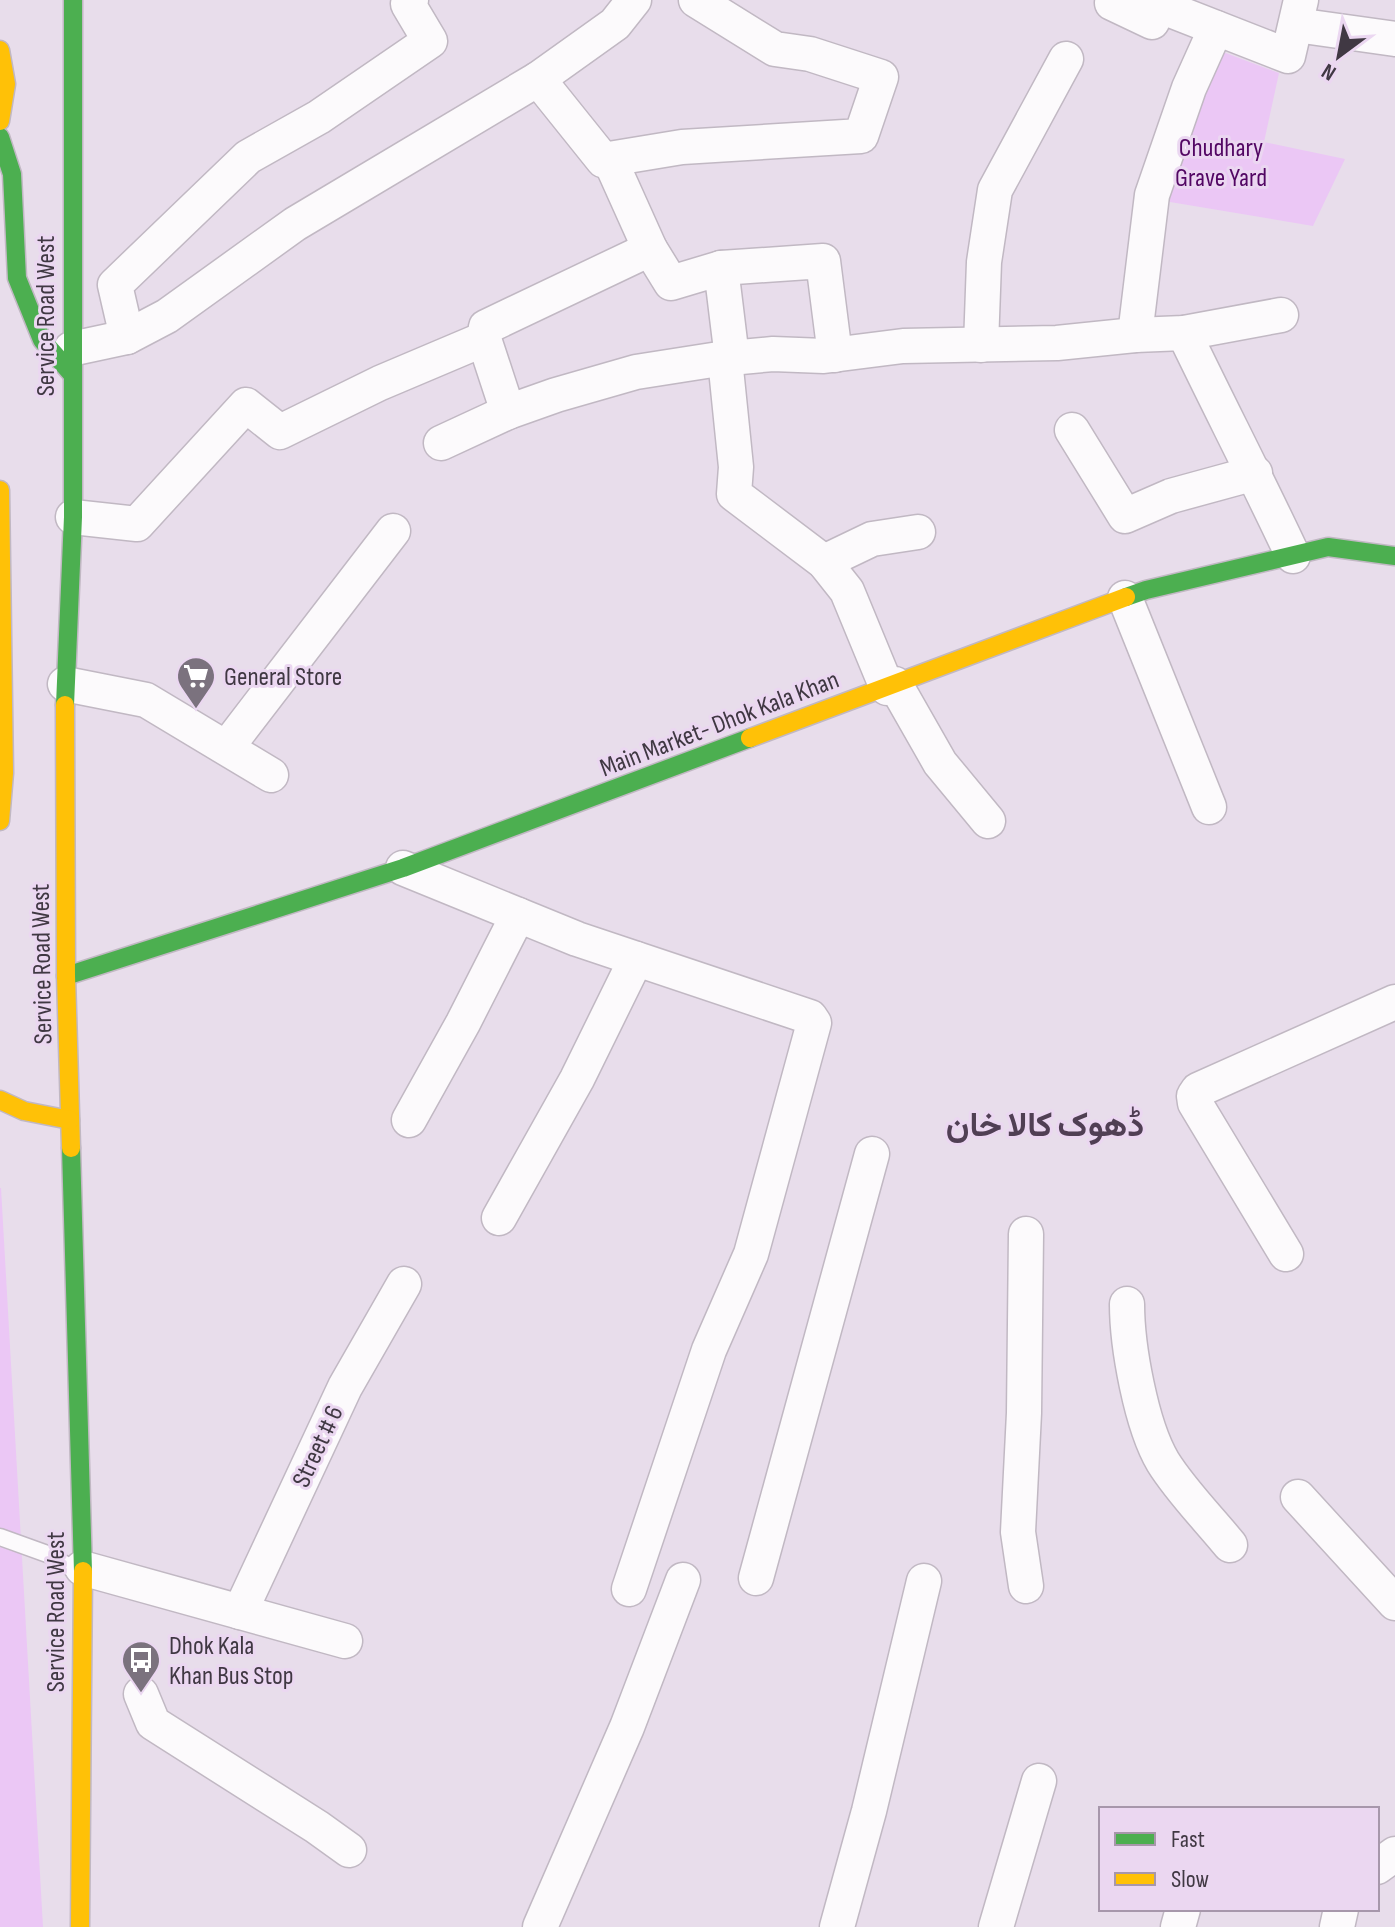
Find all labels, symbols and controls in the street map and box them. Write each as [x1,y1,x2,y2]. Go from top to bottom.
north arrow [1299,16,1379,96]
text: N [1317,57,1341,86]
park label: Chudhary Grave Yard [1175,133,1267,194]
street label: Service Road West [31,236,62,396]
supermarket icon: General Store [175,655,217,710]
place label: General Store [224,662,342,693]
street label: Main Market- Dhok Kala Khan [596,665,843,784]
street label: Service Road West [26,883,59,1045]
district label: ڈھوک کالا خان [946,1105,1144,1146]
street label: Street # 6 [286,1401,351,1492]
street label: Service Road West [41,1532,72,1692]
place label: Dhok Kala Khan Bus Stop [169,1631,294,1692]
bus stop icon: Dhok Kala Khan Bus Stop [120,1639,162,1694]
legend [1099,1807,1379,1911]
text: Fast [1171,1825,1205,1854]
text: Slow [1171,1865,1209,1894]

